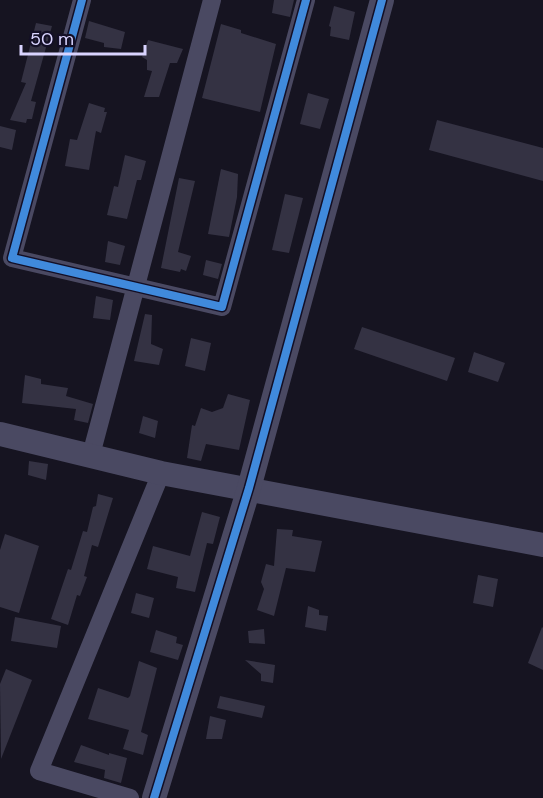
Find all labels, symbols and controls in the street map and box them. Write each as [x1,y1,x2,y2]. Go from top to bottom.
scale bar [21,18,146,56]
text: 50 m [30,27,74,51]

